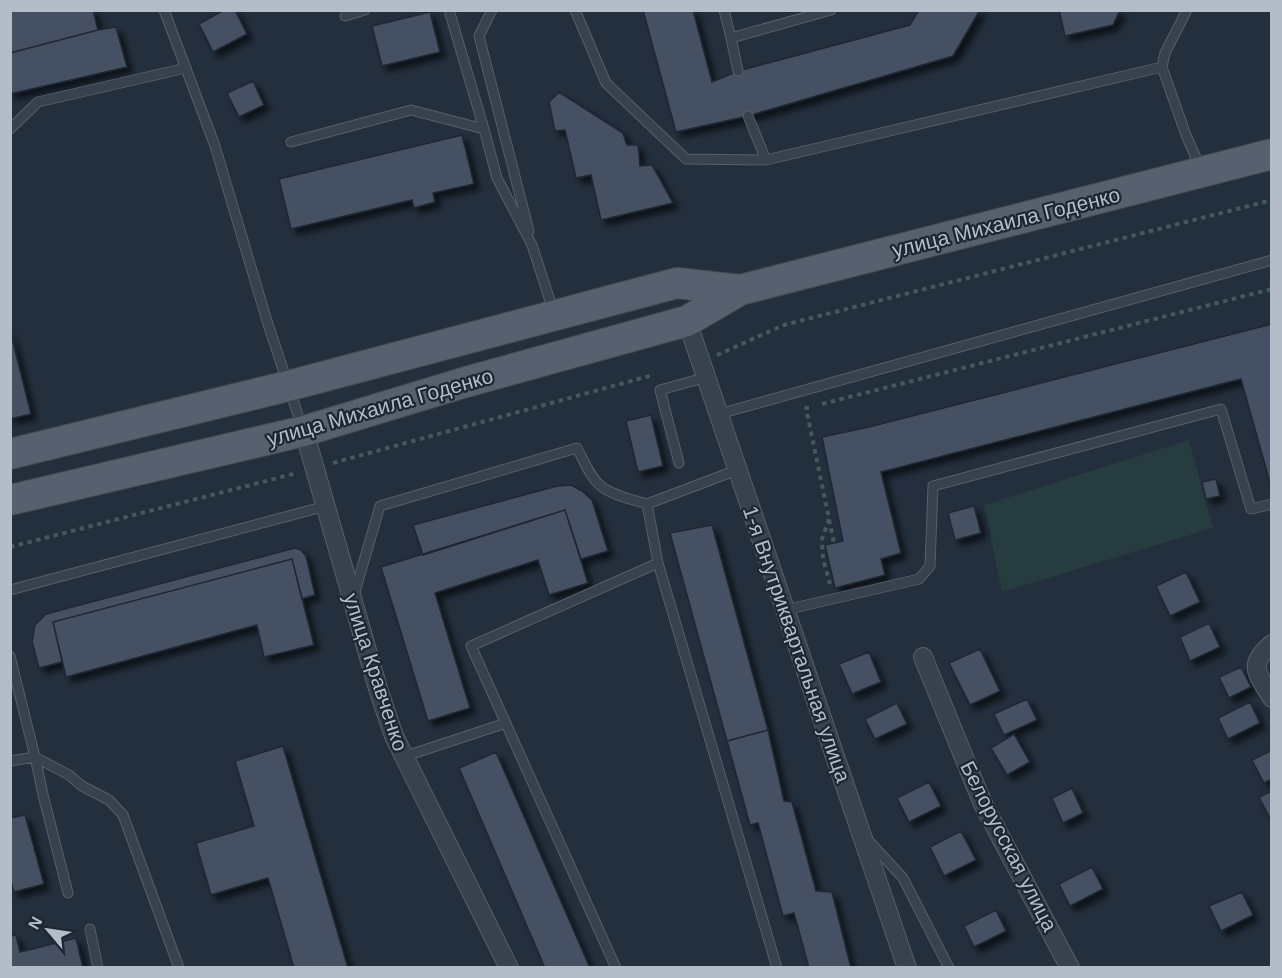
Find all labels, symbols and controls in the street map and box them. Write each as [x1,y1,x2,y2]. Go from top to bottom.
street label: улица Михаила Годенко [890,183,1122,261]
street label: улица Михаила Годенко [264,364,496,450]
street label: 1-я Внутриквартальная улица [739,503,855,785]
street label: улица Кравченко [340,590,412,754]
street label: Белорусская улица [956,757,1062,935]
north arrow [18,900,78,960]
text: N [25,914,46,932]

